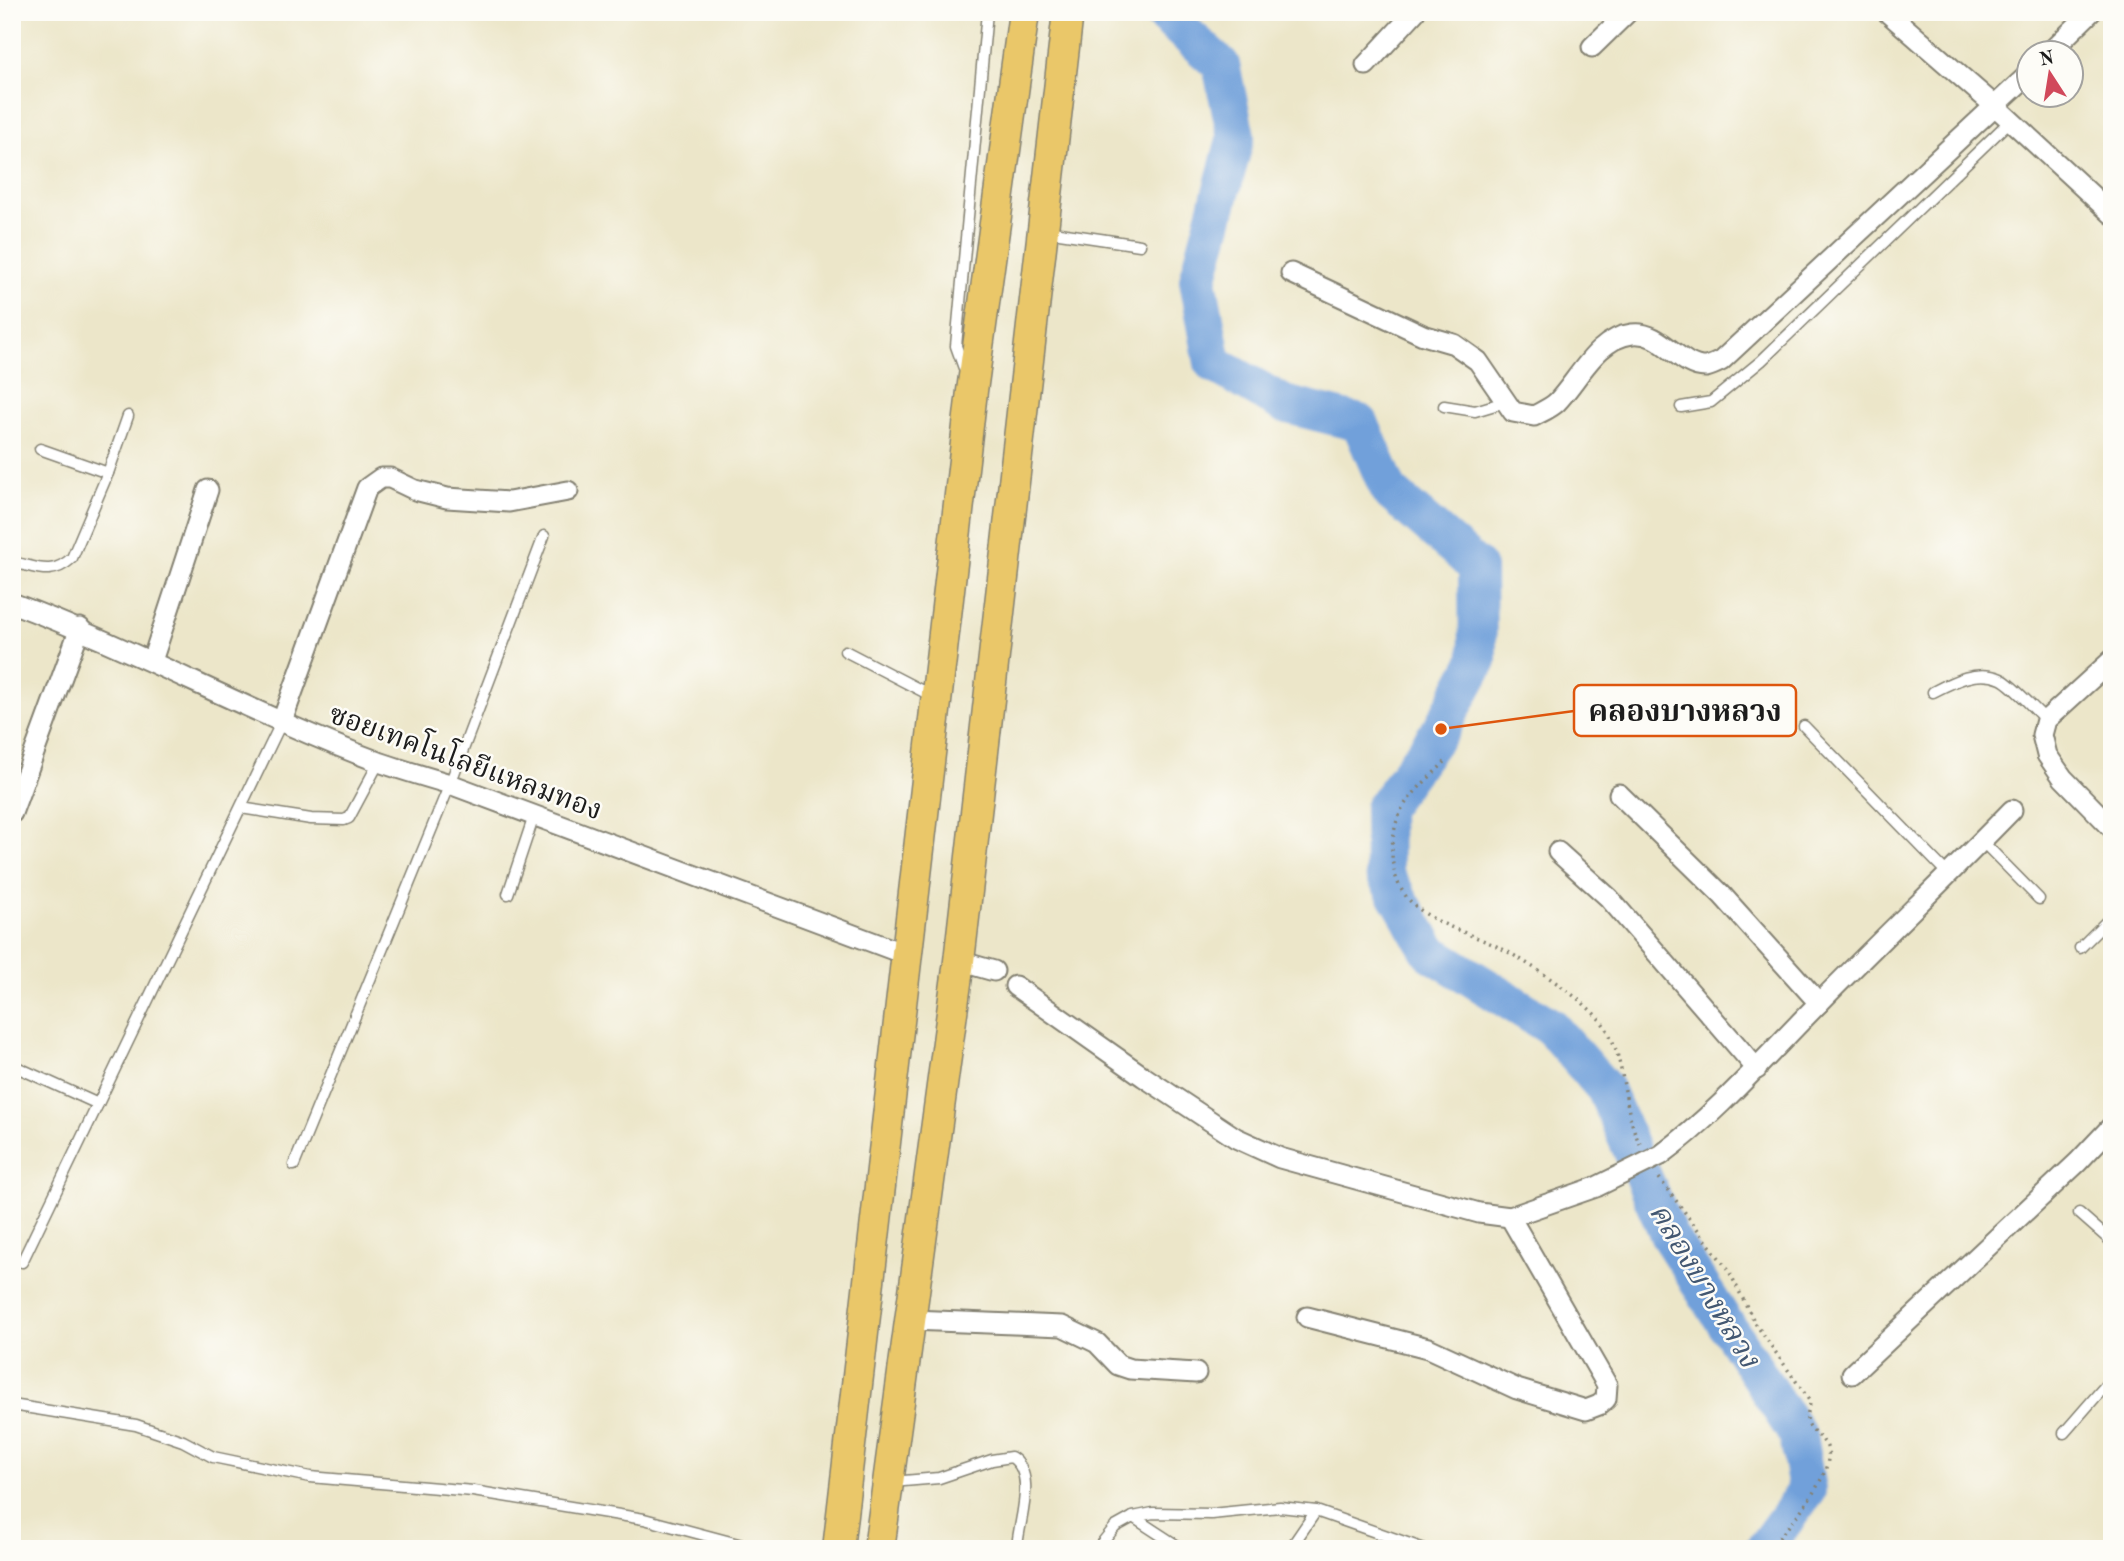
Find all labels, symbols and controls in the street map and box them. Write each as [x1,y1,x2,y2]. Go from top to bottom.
north arrow [2016,38,2086,108]
text: N [2038,49,2057,71]
callout: คลองบางหลวง [1574,685,1796,736]
street label: ซอยเทคโนโลยีแหลมทอง [325,694,608,826]
text: คลองบางหลวง [1588,698,1782,728]
water label: คลองบางหลวง [1643,1199,1764,1374]

